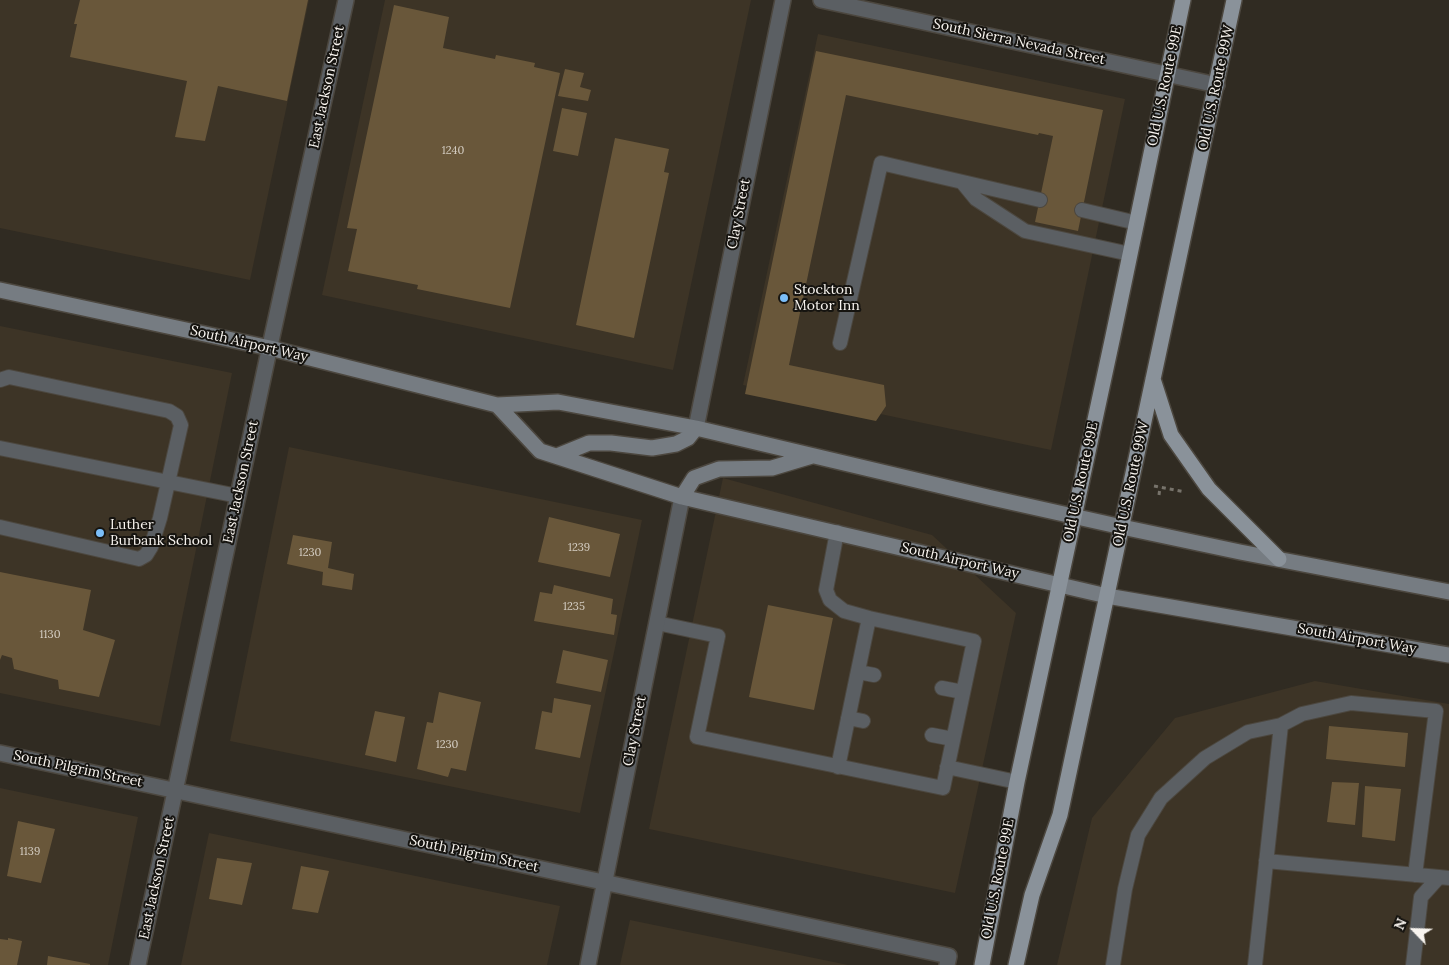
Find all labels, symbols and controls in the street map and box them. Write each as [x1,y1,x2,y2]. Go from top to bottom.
street label: South Sierra Nevada Street [931,16,1107,68]
street label: East Jackson Street [306,24,348,150]
street label: Old U.S. Route 99E [1144,24,1186,148]
street label: Old U.S. Route 99W [1195,24,1237,152]
house number: 1240 [442,144,464,158]
street label: Clay Street [724,177,754,251]
place label: Stockton Motor Inn [794,282,860,314]
marker: Stockton Motor Inn [778,292,790,304]
street label: South Airport Way [188,322,310,366]
street label: East Jackson Street [220,419,262,545]
street label: Old U.S. Route 99E [1060,420,1102,544]
street label: Old U.S. Route 99W [1110,420,1152,548]
place label: Luther Burbank School [110,517,212,550]
marker: Luther Burbank School [94,527,106,539]
street label: South Airport Way [899,539,1021,583]
house number: 1239 [568,541,590,555]
house number: 1230 [299,546,321,560]
house number: 1235 [563,600,585,614]
street label: South Airport Way [1296,620,1418,658]
house number: 1130 [40,628,60,642]
street label: Clay Street [620,694,650,768]
house number: 1230 [436,738,458,752]
street label: South Pilgrim Street [12,747,144,791]
street label: East Jackson Street [136,815,178,941]
street label: Old U.S. Route 99E [978,817,1018,941]
street label: South Pilgrim Street [408,832,540,876]
house number: 1139 [20,845,40,859]
north arrow [1389,905,1439,955]
text: N [1390,915,1411,933]

